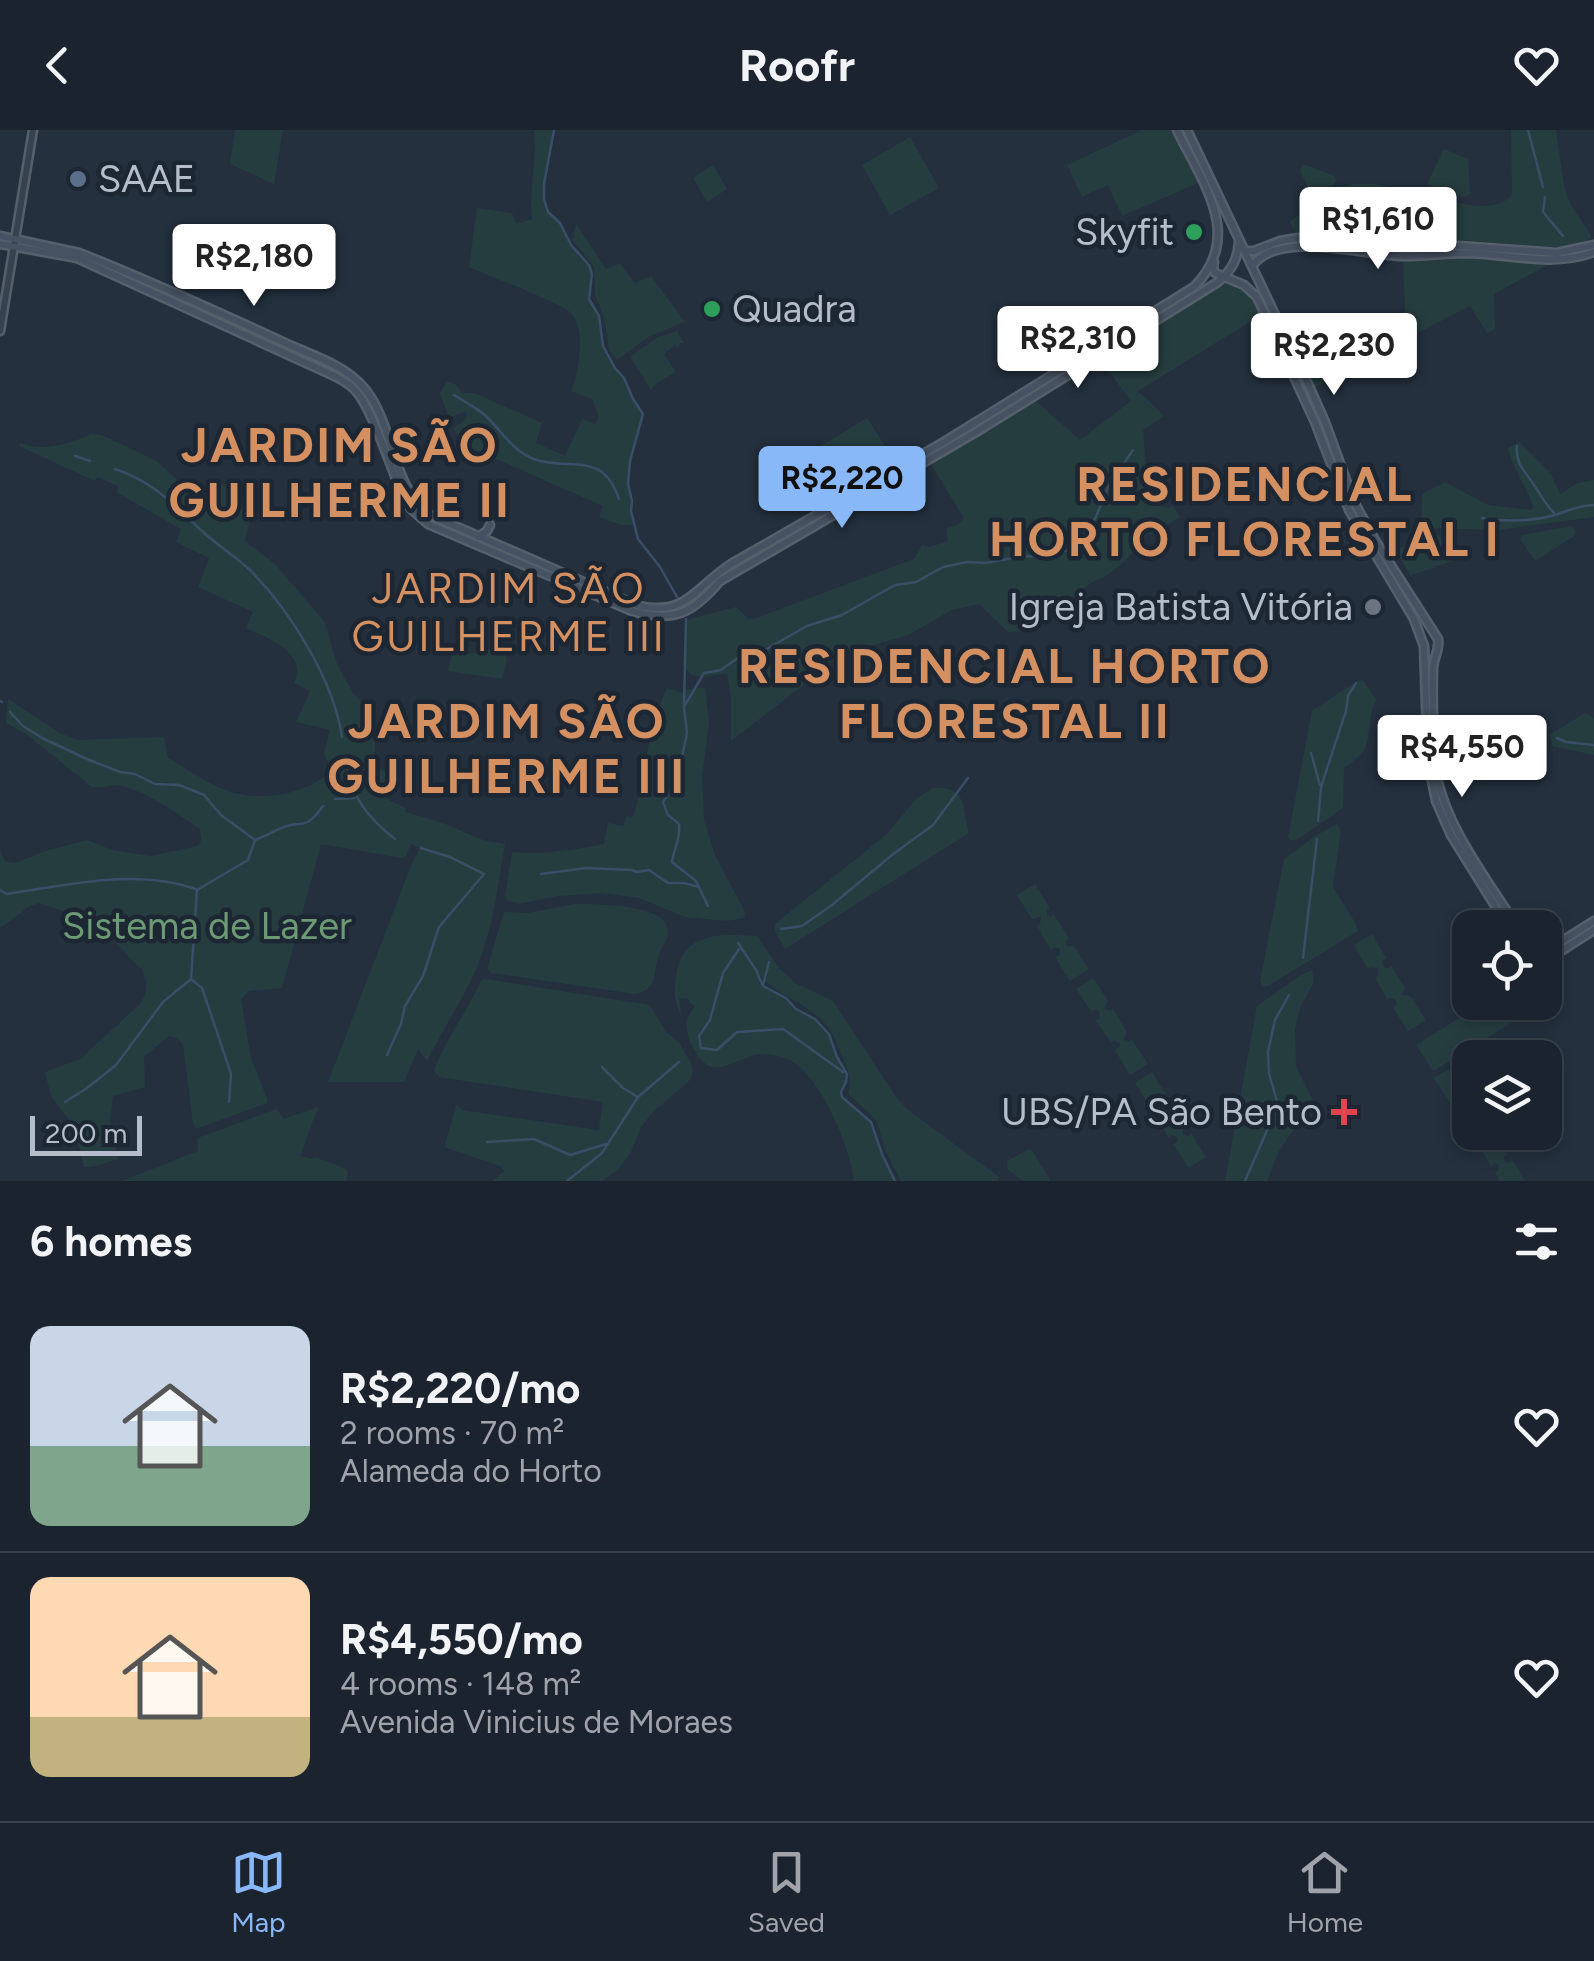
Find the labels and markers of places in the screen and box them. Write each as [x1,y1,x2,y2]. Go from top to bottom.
place label: SAAE [98,156,195,202]
marker: SAAE [67,168,89,190]
pin: R$1,610 [1286,187,1470,272]
place label: Skyfit [1075,209,1174,255]
marker: Skyfit [1183,221,1205,243]
pin: R$2,180 [162,224,346,309]
place label: Quadra [732,286,857,332]
marker: Quadra [701,298,723,320]
pin: R$2,310 [986,306,1170,391]
pin: R$2,230 [1242,313,1426,398]
pin: R$2,220 [750,446,934,531]
place label: Igreja Batista Vitória [1009,584,1353,630]
marker: Igreja Batista Vitória [1362,596,1384,618]
pin: R$4,550 [1370,715,1554,800]
place label: UBS/PA São Bento [1001,1089,1322,1135]
marker: UBS/PA São Bento [1331,1099,1357,1125]

